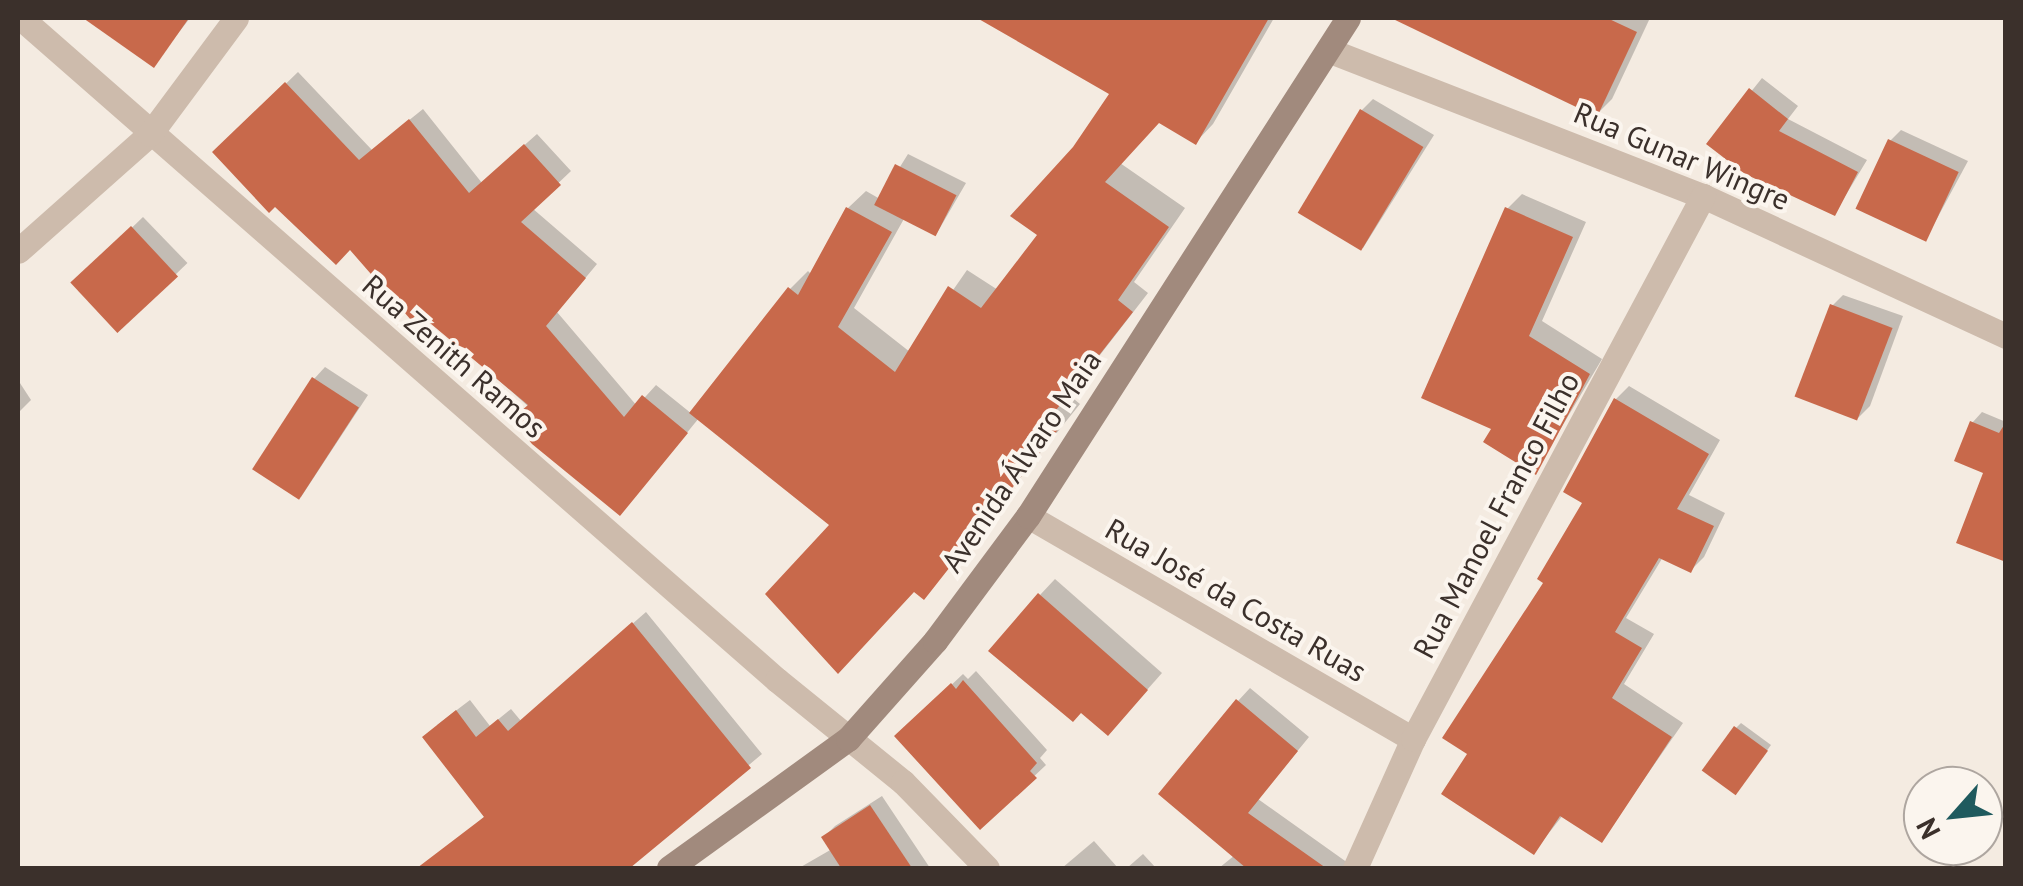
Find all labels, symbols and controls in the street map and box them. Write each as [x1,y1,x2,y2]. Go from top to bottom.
street label: Rua Gunar Wingre [1568,94,1796,218]
street label: Rua Zenith Ramos [355,267,553,445]
street label: Avenida Álvaro Maia [933,343,1109,579]
street label: Rua Manoel Franco Filho [1405,366,1587,664]
street label: Rua José da Costa Ruas [1099,511,1373,689]
north arrow [1903,766,2003,866]
text: N [1907,812,1948,846]

